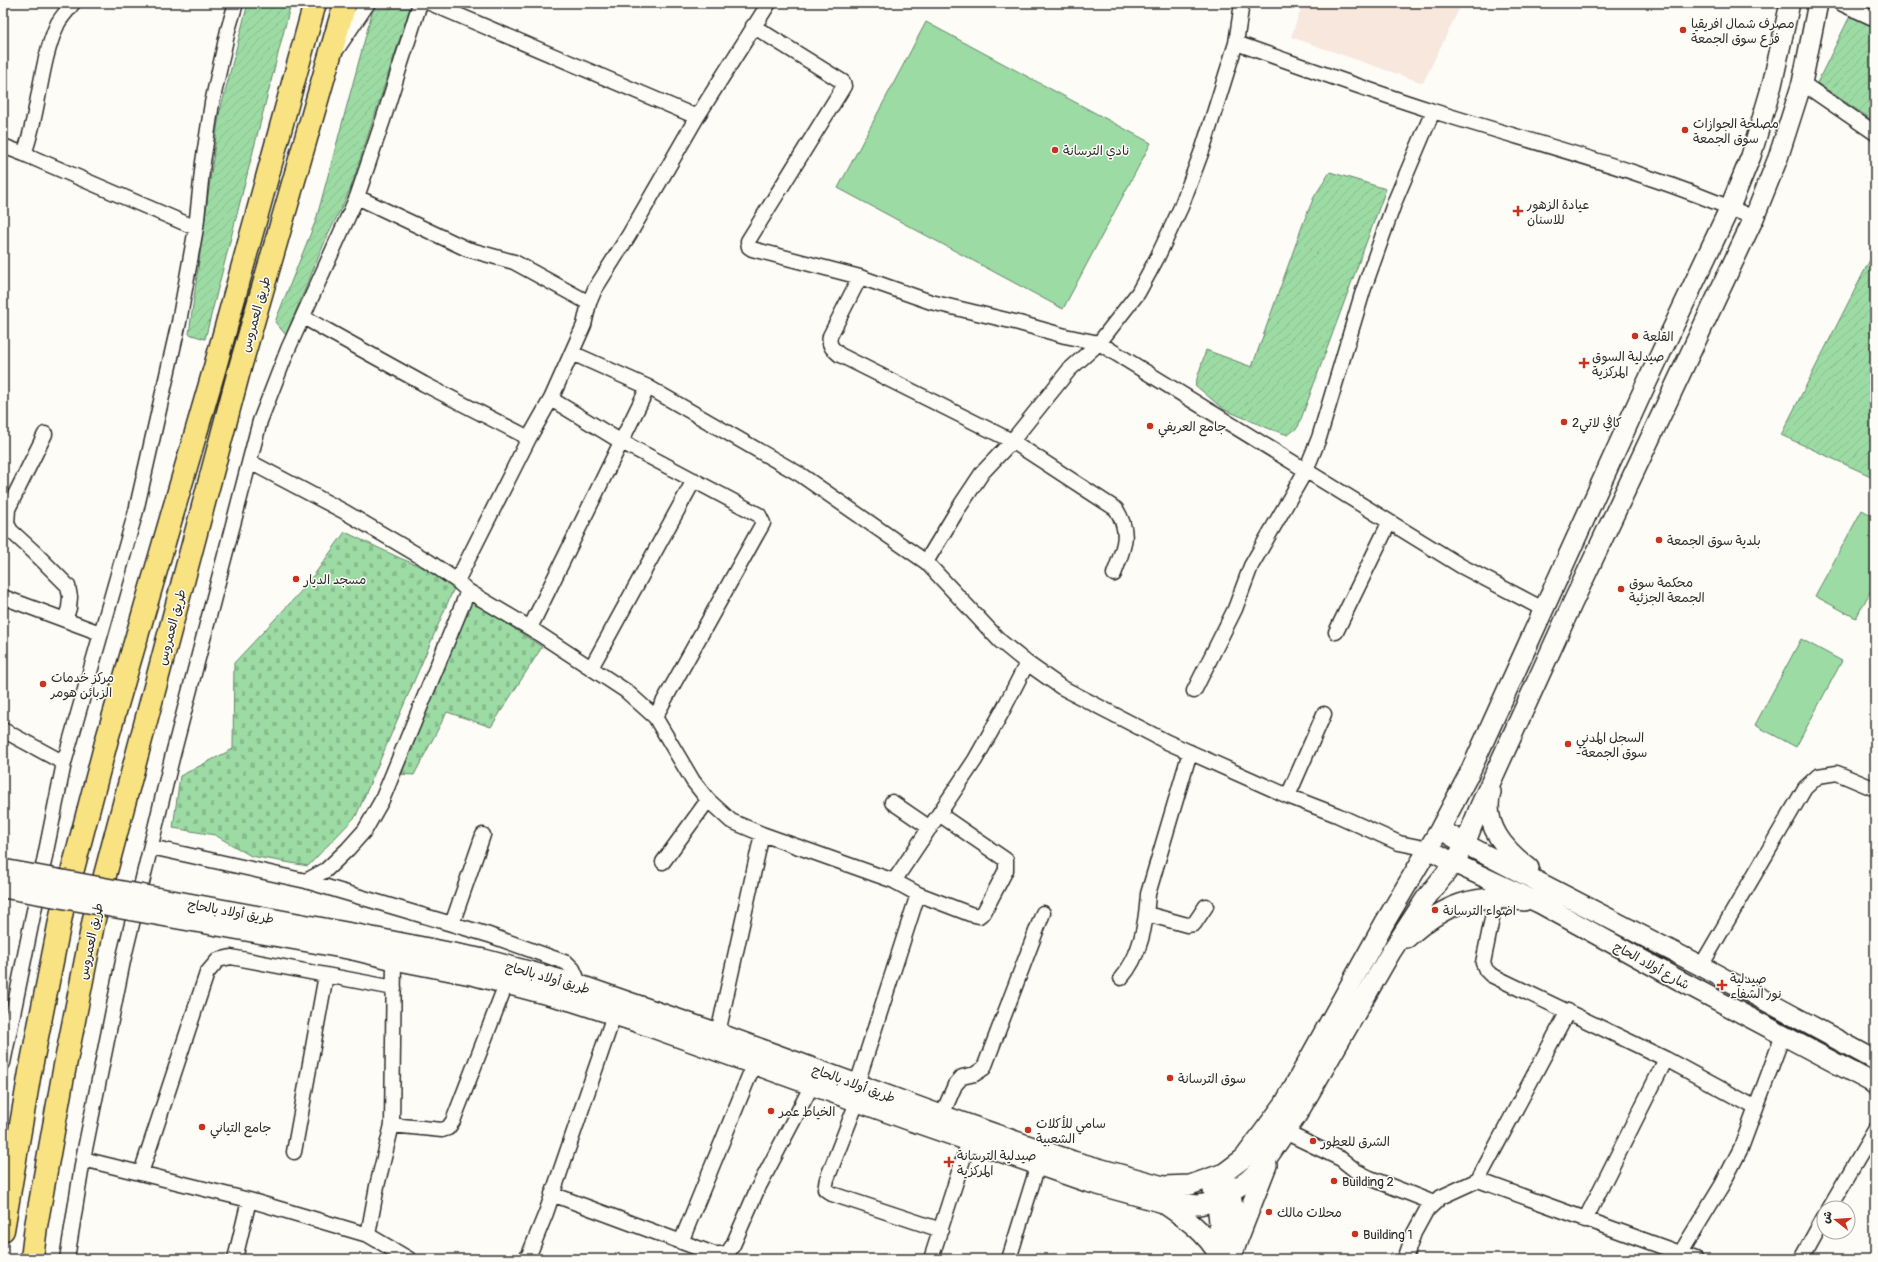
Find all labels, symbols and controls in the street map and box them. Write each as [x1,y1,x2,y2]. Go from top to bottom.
place label: مصرف شمال افريقيا فرع سوق الجمعة [1691,16,1794,48]
marker: مصرف شمال افريقيا فرع سوق الجمعة [1678,25,1688,35]
place label: مصلحة الجوازات سوق الجمعة [1693,116,1779,147]
marker: مصلحة الجوازات سوق الجمعة [1680,125,1690,135]
place label: نادي الترسانة [1063,143,1129,160]
marker: نادي الترسانة [1050,145,1060,155]
place label: عيادة الزهور للاسنان [1526,197,1589,228]
marker: عيادة الزهور للاسنان [1512,205,1524,217]
street label: طريق العمروس [237,275,274,354]
place label: القلعة [1643,329,1674,345]
marker: القلعة [1630,331,1640,341]
place label: صيدلية السوق المركزية [1592,349,1664,380]
marker: صيدلية السوق المركزية [1579,358,1589,368]
place label: كافي لاتي2 [1572,414,1622,434]
marker: كافي لاتي2 [1559,417,1569,427]
place label: جامع العريفي [1158,419,1226,438]
marker: جامع العريفي [1145,421,1155,431]
place label: بلدية سوق الجمعة [1667,533,1761,549]
marker: بلدية سوق الجمعة [1654,535,1664,545]
place label: مسجد الديار [303,572,366,588]
marker: مسجد الديار [291,574,301,584]
place label: محكمة سوق الجمعة الجزئية [1629,575,1705,606]
marker: محكمة سوق الجمعة الجزئية [1616,584,1626,594]
street label: طريق العمروس [154,587,190,667]
place label: مركز خدمات الزبائن هومر [50,670,114,701]
marker: مركز خدمات الزبائن هومر [38,679,48,689]
place label: السجل المدني -سوق الجمعة [1576,730,1647,761]
marker: السجل المدني -سوق الجمعة [1563,739,1573,749]
street label: طريق أولاد بالحاج [186,897,275,928]
street label: طريق العمروس [75,901,107,981]
place label: اضواء الترسانة [1443,903,1516,919]
marker: اضواء الترسانة [1430,905,1440,915]
street label: شارع أولاد الحاج [1610,939,1692,994]
street label: طريق أولاد بالحاج [503,958,592,999]
place label: صيدلية نور الشفاء [1730,971,1782,1002]
marker: صيدلية نور الشفاء [1717,980,1727,990]
street label: طريق أولاد بالحاج [810,1061,897,1107]
place label: سوق الترسانة [1178,1071,1246,1087]
marker: سوق الترسانة [1165,1073,1175,1083]
place label: الخياط عمر [778,1104,835,1120]
marker: الخياط عمر [766,1106,776,1116]
place label: سامي للأكلات الشعبية [1036,1115,1106,1147]
place label: جامع التياني [210,1120,272,1139]
marker: جامع التياني [197,1122,207,1132]
marker: سامي للأكلات الشعبية [1023,1125,1033,1135]
place label: الشرق للعطور [1320,1134,1390,1150]
marker: الشرق للعطور [1308,1136,1318,1146]
place label: صيدلية الترسانة المركزية [957,1148,1036,1179]
marker: صيدلية الترسانة المركزية [944,1157,954,1167]
place label: Building 2 [1342,1174,1394,1190]
marker: Building 2 [1329,1176,1339,1186]
north arrow [1816,1200,1856,1240]
place label: محلات مالك [1277,1205,1342,1221]
marker: محلات مالك [1264,1207,1274,1217]
text: ش [1819,1210,1835,1225]
place label: Building 1 [1363,1227,1413,1243]
marker: Building 1 [1350,1229,1360,1239]

